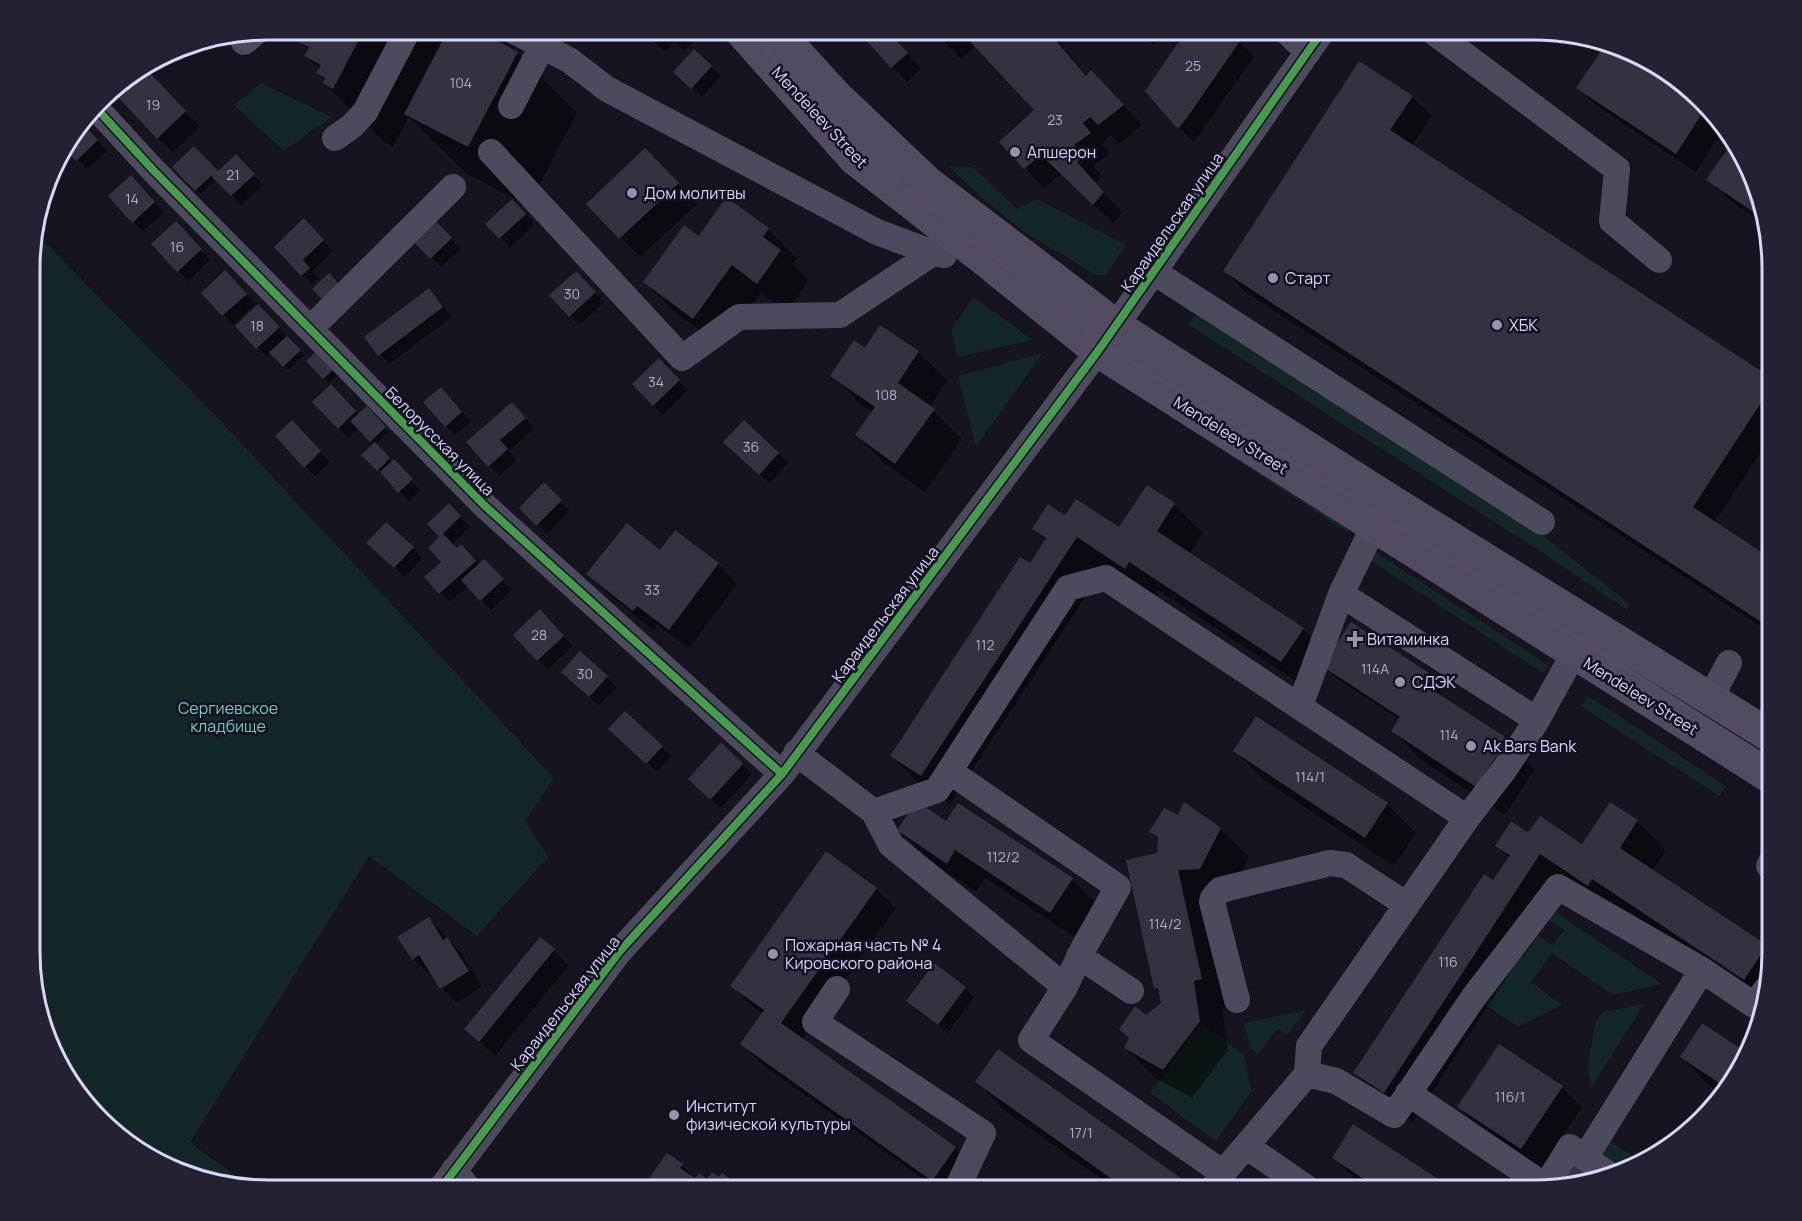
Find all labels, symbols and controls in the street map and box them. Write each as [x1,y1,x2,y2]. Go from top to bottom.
house number: 25 [1185,56,1201,75]
street label: Mendeleev Street [767,61,873,173]
house number: 104 [450,73,472,92]
house number: 19 [146,95,160,114]
house number: 23 [1047,110,1063,129]
place label: Апшерон [1027,141,1096,163]
marker: Апшерон [1008,145,1022,159]
street label: Караидельская улица [1116,148,1228,296]
house number: 21 [226,165,240,184]
place label: Дом молитвы [644,182,746,204]
marker: Дом молитвы [625,186,639,200]
house number: 14 [125,189,139,208]
house number: 16 [170,237,184,256]
place label: Старт [1285,267,1331,289]
marker: Старт [1266,271,1280,285]
house number: 30 [564,284,580,303]
place label: ХБК [1509,314,1538,336]
house number: 18 [250,316,264,335]
marker: ХБК [1490,318,1504,332]
house number: 34 [648,372,664,391]
street label: Белорусская улица [380,381,500,501]
house number: 108 [875,385,897,404]
street label: Mendeleev Street [1170,391,1292,479]
house number: 36 [743,437,759,456]
street label: Караидельская улица [826,541,944,687]
house number: 33 [644,580,660,599]
house number: 28 [531,625,547,644]
place label: Витаминка [1367,628,1449,650]
marker: Витаминка [1348,632,1362,646]
house number: 112 [976,635,994,654]
street label: Mendeleev Street [1580,652,1702,740]
house number: 114А [1361,659,1389,678]
house number: 30 [577,664,593,683]
place label: СДЭК [1412,671,1456,693]
marker: СДЭК [1393,675,1407,689]
park label: Сергиевское кладбище [178,697,278,737]
house number: 114 [1439,725,1459,744]
place label: Ak Bars Bank [1483,735,1577,757]
marker: Ak Bars Bank [1464,739,1478,753]
house number: 114/1 [1295,767,1325,786]
house number: 112/2 [987,847,1019,866]
house number: 114/2 [1149,914,1181,933]
street label: Караидельская улица [505,931,625,1075]
place label: Пожарная часть № 4 Кировского района [785,934,941,974]
marker: Пожарная часть № 4 Кировского района [766,947,780,961]
house number: 116 [1438,952,1458,971]
house number: 116/1 [1495,1087,1525,1106]
place label: Институт физической культуры [686,1095,851,1135]
marker: Институт физической культуры [667,1108,681,1122]
house number: 17/1 [1069,1123,1093,1142]

